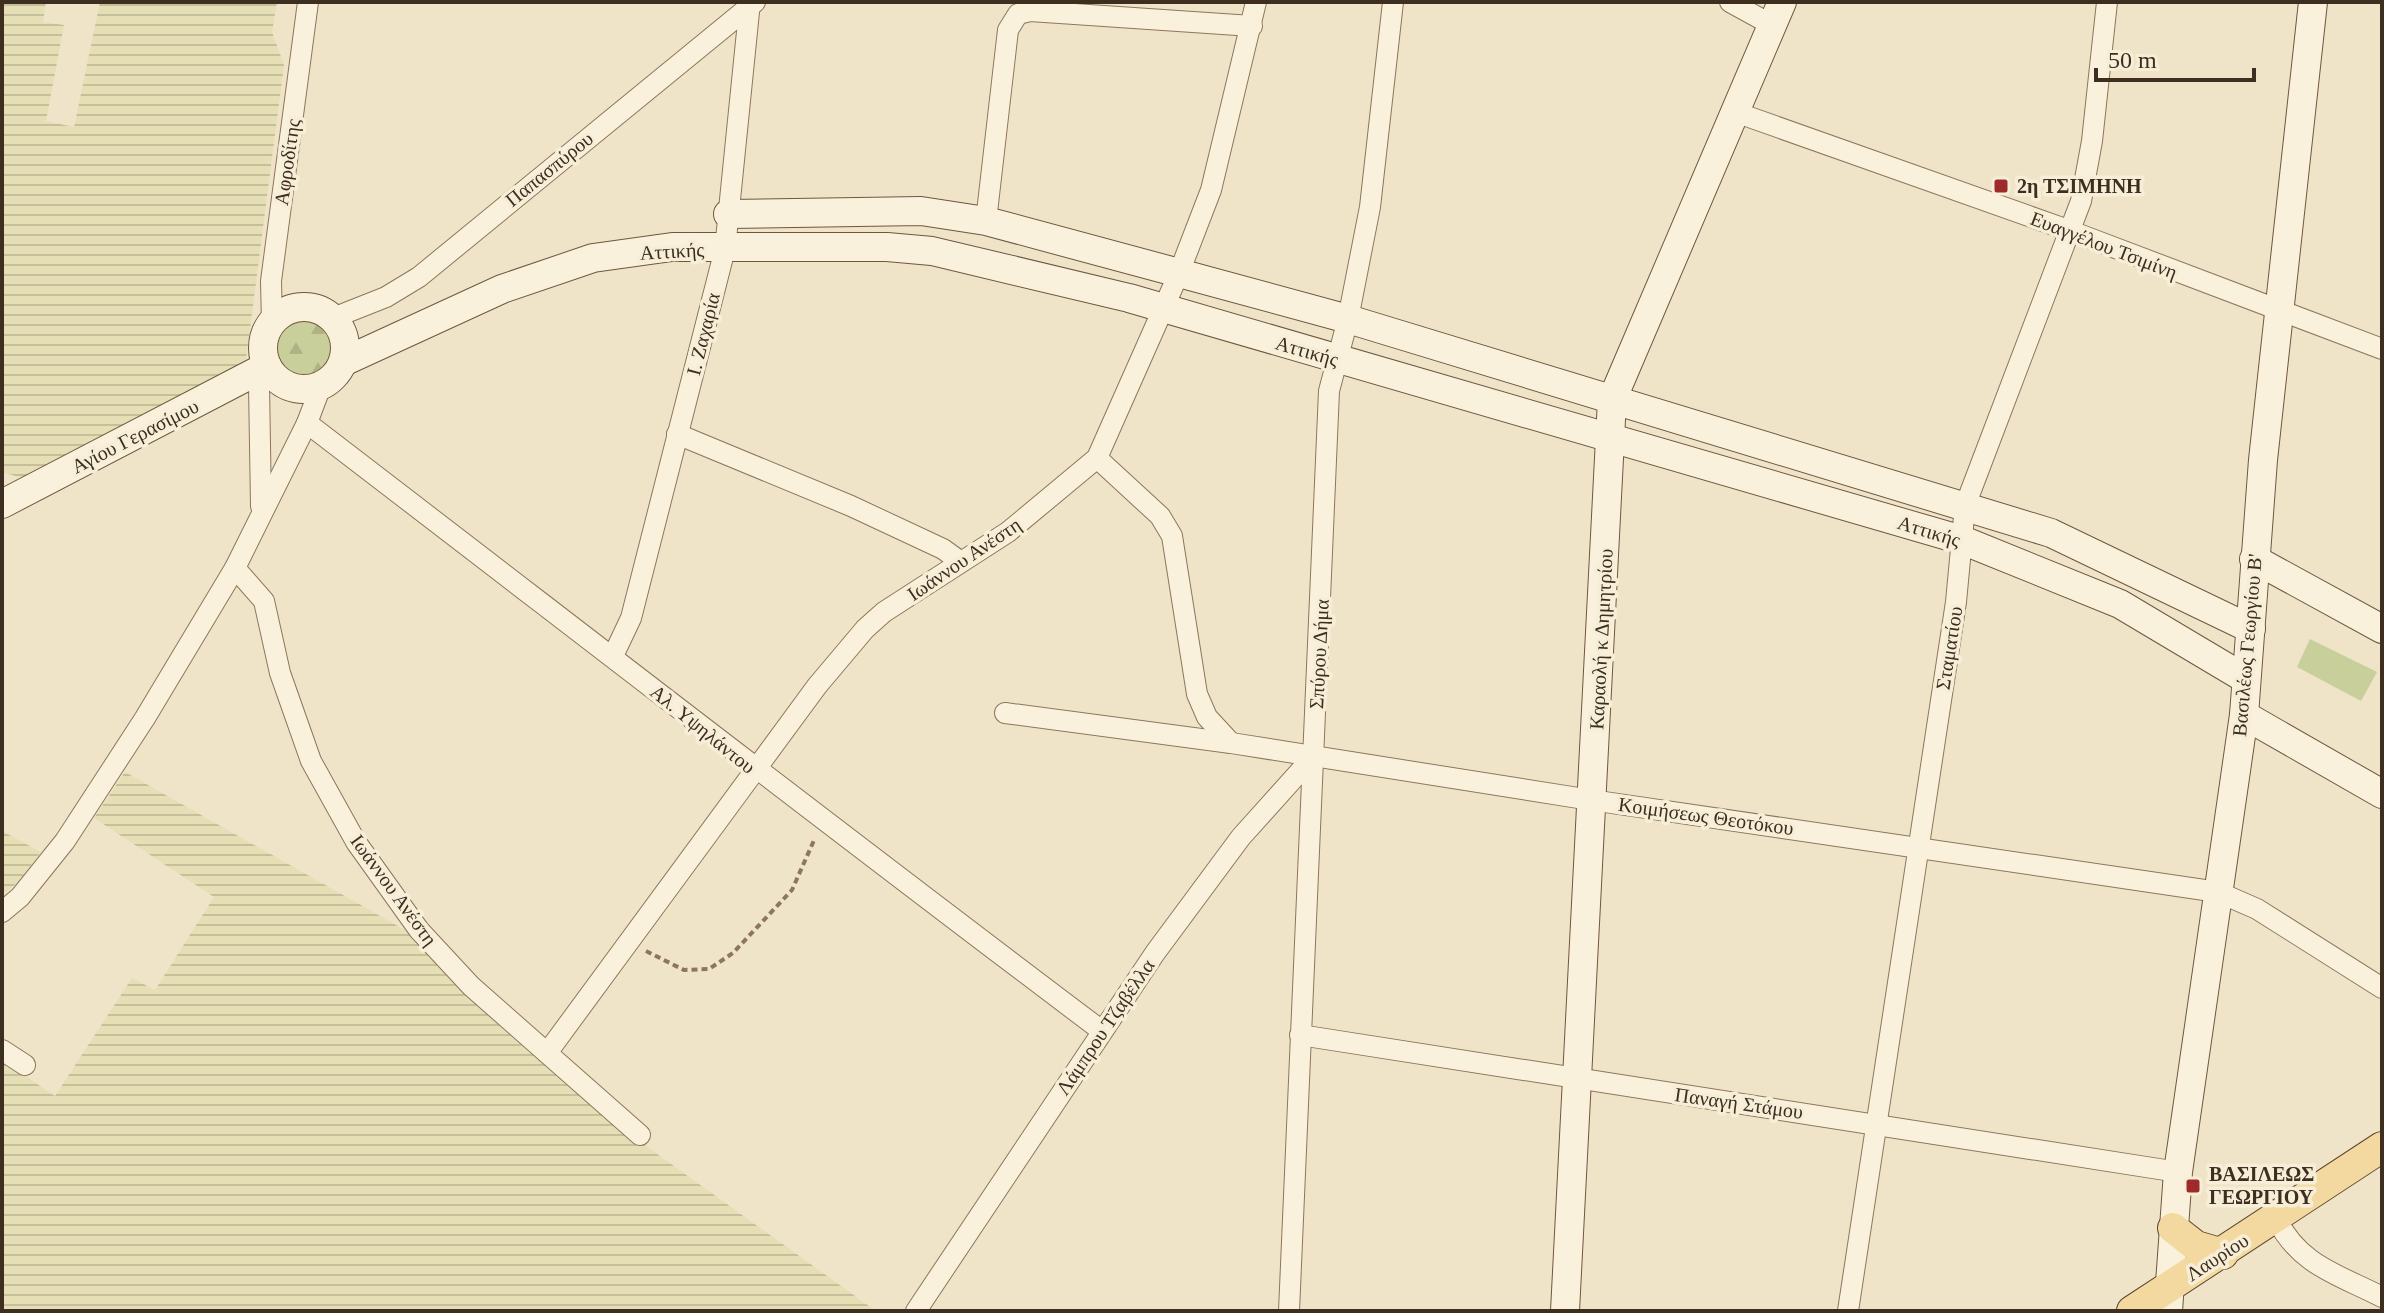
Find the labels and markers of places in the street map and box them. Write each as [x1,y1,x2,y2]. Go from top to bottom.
place label: 2η ΤΣΙΜΗΝΗ [2017,175,2142,198]
marker: 2η ΤΣΙΜΗΝΗ [1992,177,2010,195]
place label: ΒΑΣΙΛΕΩΣ ΓΕΩΡΓΙΟΥ [2209,1163,2314,1208]
marker: ΒΑΣΙΛΕΩΣ ΓΕΩΡΓΙΟΥ [2184,1177,2202,1195]

